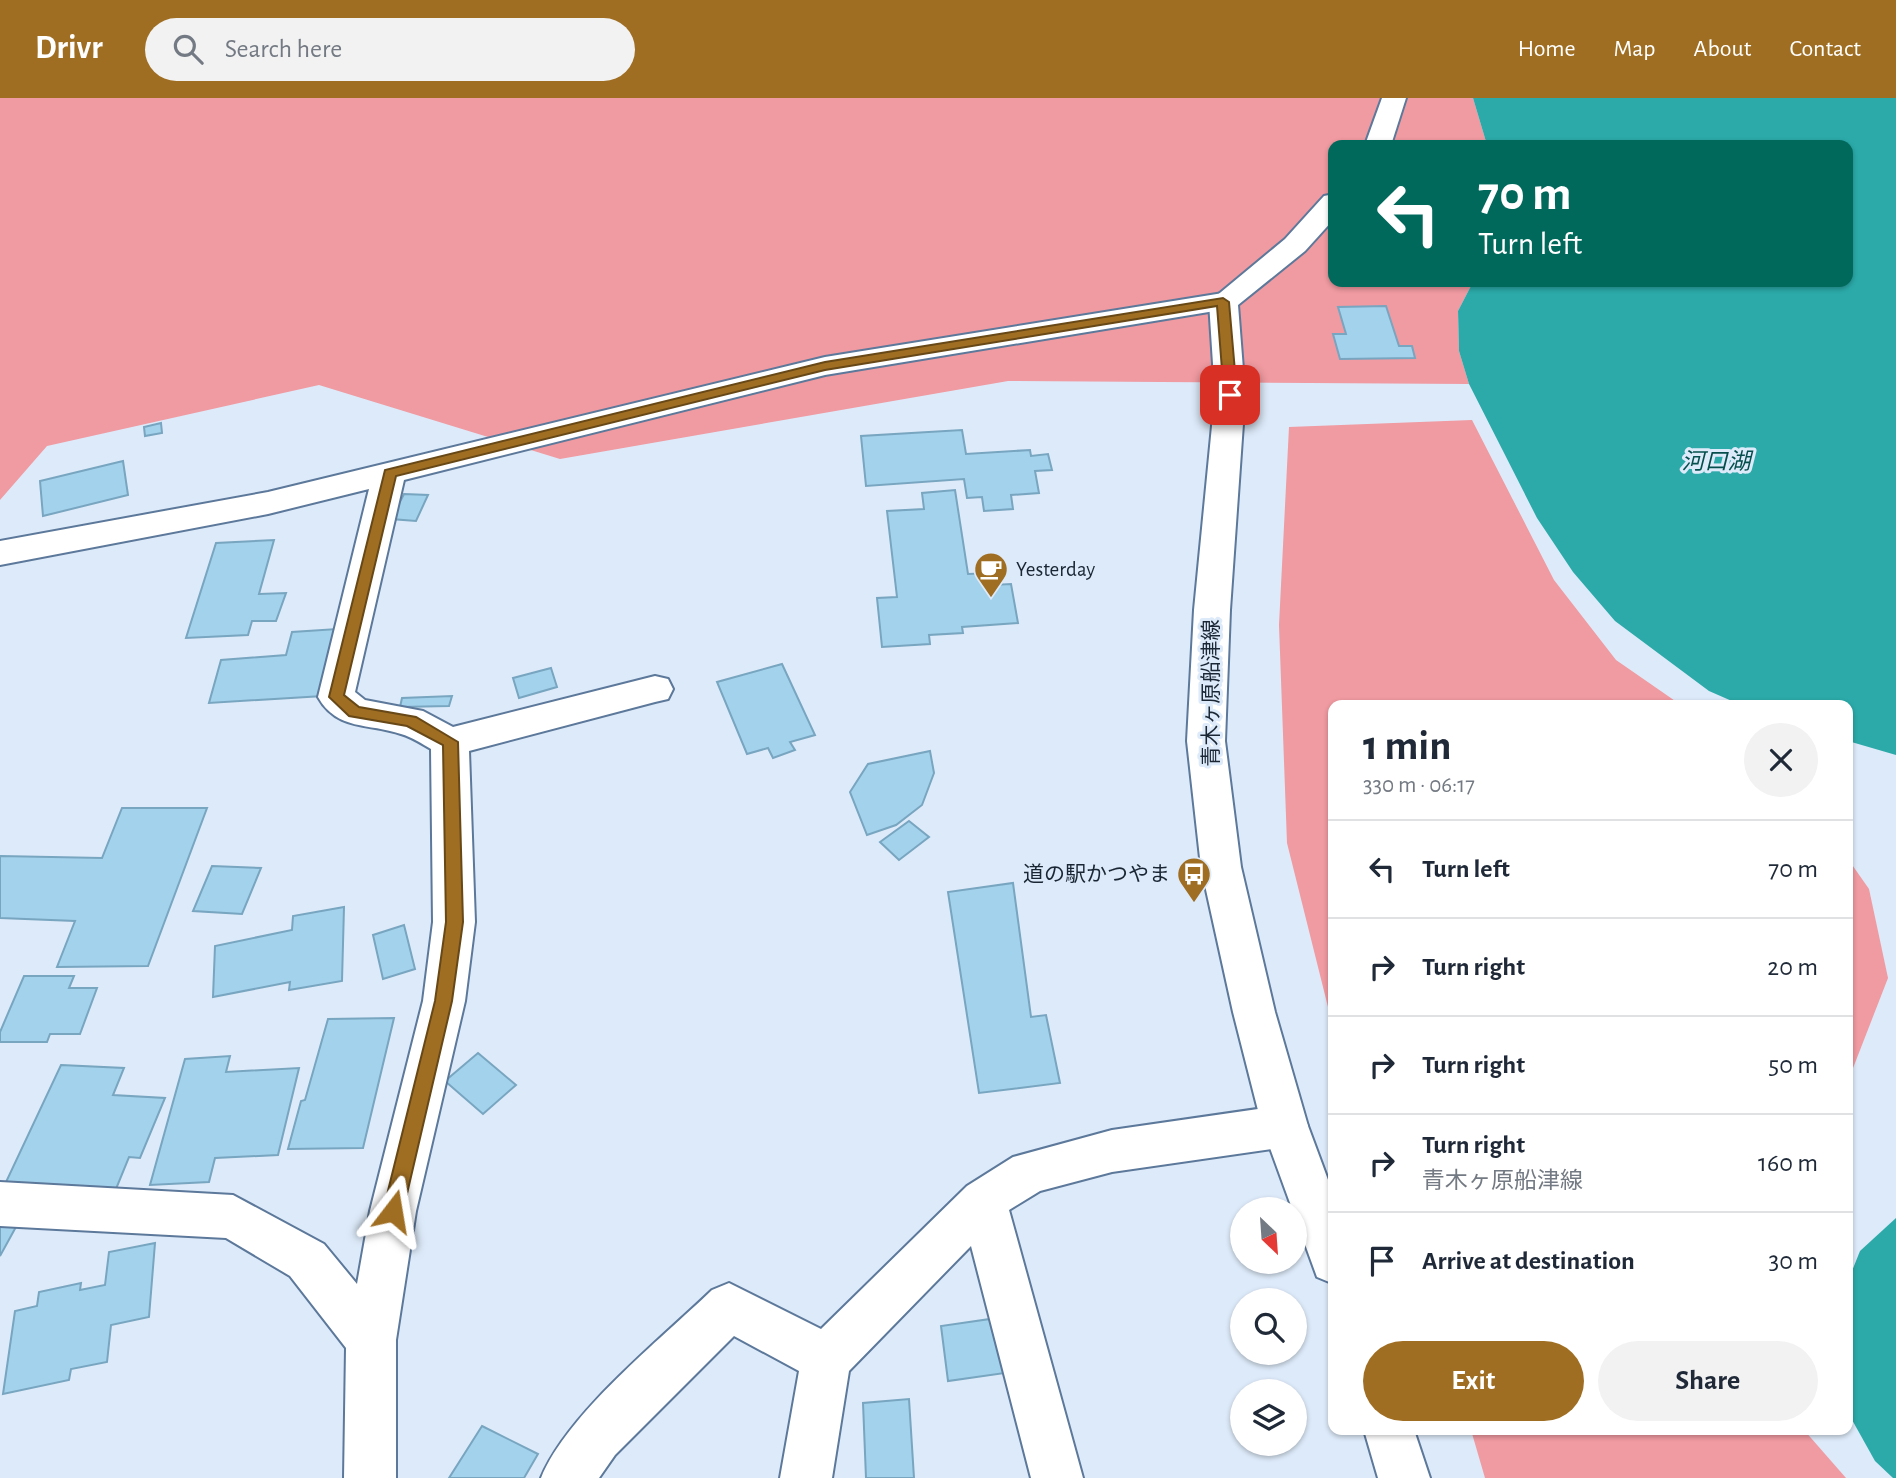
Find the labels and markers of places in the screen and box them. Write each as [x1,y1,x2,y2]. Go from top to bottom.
pin [1200,365,1260,425]
cafe icon: Yesterday [972,550,1010,599]
place label: Yesterday [1016,559,1095,580]
bus stop icon: 道の駅かつやま [1175,855,1213,904]
place label: 道の駅かつやま [1023,863,1170,885]

